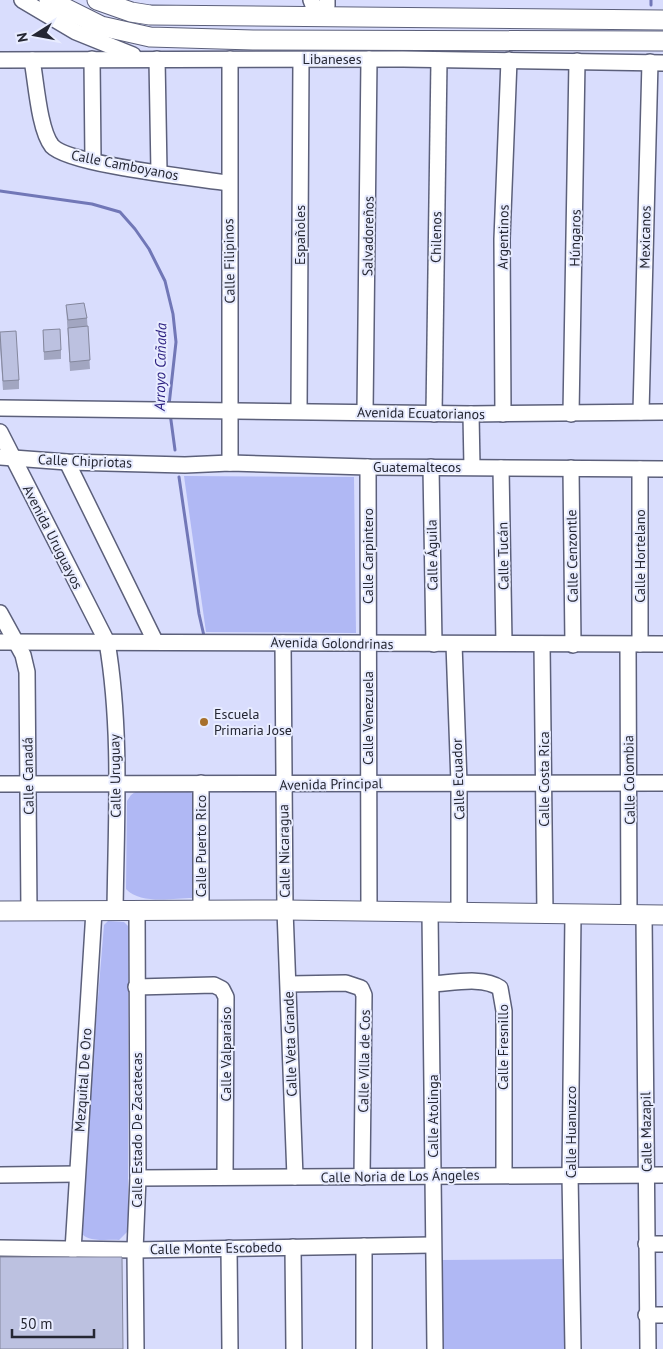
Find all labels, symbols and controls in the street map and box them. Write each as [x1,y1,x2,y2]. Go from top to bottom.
north arrow [10,10,60,60]
text: N [13,31,32,44]
street label: Libaneses [302,50,362,68]
street label: Calle Camboyanos [70,146,180,184]
street label: Salvadoreños [358,196,378,276]
street label: Argentinos [493,204,513,270]
street label: Españoles [291,205,309,265]
street label: Mexicanos [635,205,655,269]
street label: Húngaros [566,209,584,267]
street label: Chilenos [427,211,445,263]
street label: Calle Filipinos [219,218,239,304]
water label: Arroyo Cañada [150,322,170,412]
street label: Avenida Ecuatorianos [357,403,485,423]
street label: Calle Chipriotas [38,450,133,472]
street label: Guatemaltecos [373,458,461,476]
street label: Avenida Uruguayos [19,482,87,592]
street label: Calle Carpintero [359,508,377,604]
street label: Calle Cenzontle [562,509,582,603]
street label: Calle Hortelano [631,509,649,603]
street label: Calle Águila [422,519,442,591]
street label: Calle Tucán [493,522,513,590]
street label: Avenida Golondrinas [270,633,394,653]
street label: Calle Venezuela [359,671,377,765]
place label: Escuela Primaria Jose [214,705,292,739]
marker: Escuela Primaria Jose [198,716,210,728]
street label: Calle Costa Rica [535,731,553,827]
street label: Calle Uruguay [105,734,125,818]
street label: Calle Colombia [619,735,639,825]
street label: Calle Canadá [18,737,38,815]
street label: Calle Ecuador [448,738,468,820]
street label: Avenida Principal [279,774,383,794]
street label: Calle Puerto Rico [192,795,210,897]
street label: Calle Nicaragua [274,804,294,898]
street label: Calle Veta Grande [279,991,301,1097]
street label: Calle Fresnillo [494,1004,512,1090]
street label: Calle Valparaíso [217,1007,235,1101]
street label: Calle Villa de Cos [354,1009,374,1113]
street label: Mezquital De Oro [70,1027,96,1133]
street label: Calle Estado De Zacatecas [128,1052,146,1208]
street label: Calle Atolinga [424,1074,442,1158]
street label: Calle Huanuzco [562,1086,580,1178]
street label: Calle Mazapil [636,1092,656,1172]
street label: Calle Noria de Los Ángeles [320,1166,480,1186]
street label: Calle Monte Escobedo [150,1238,282,1258]
scale bar [12,1306,95,1338]
text: 50 m [20,1314,53,1333]

